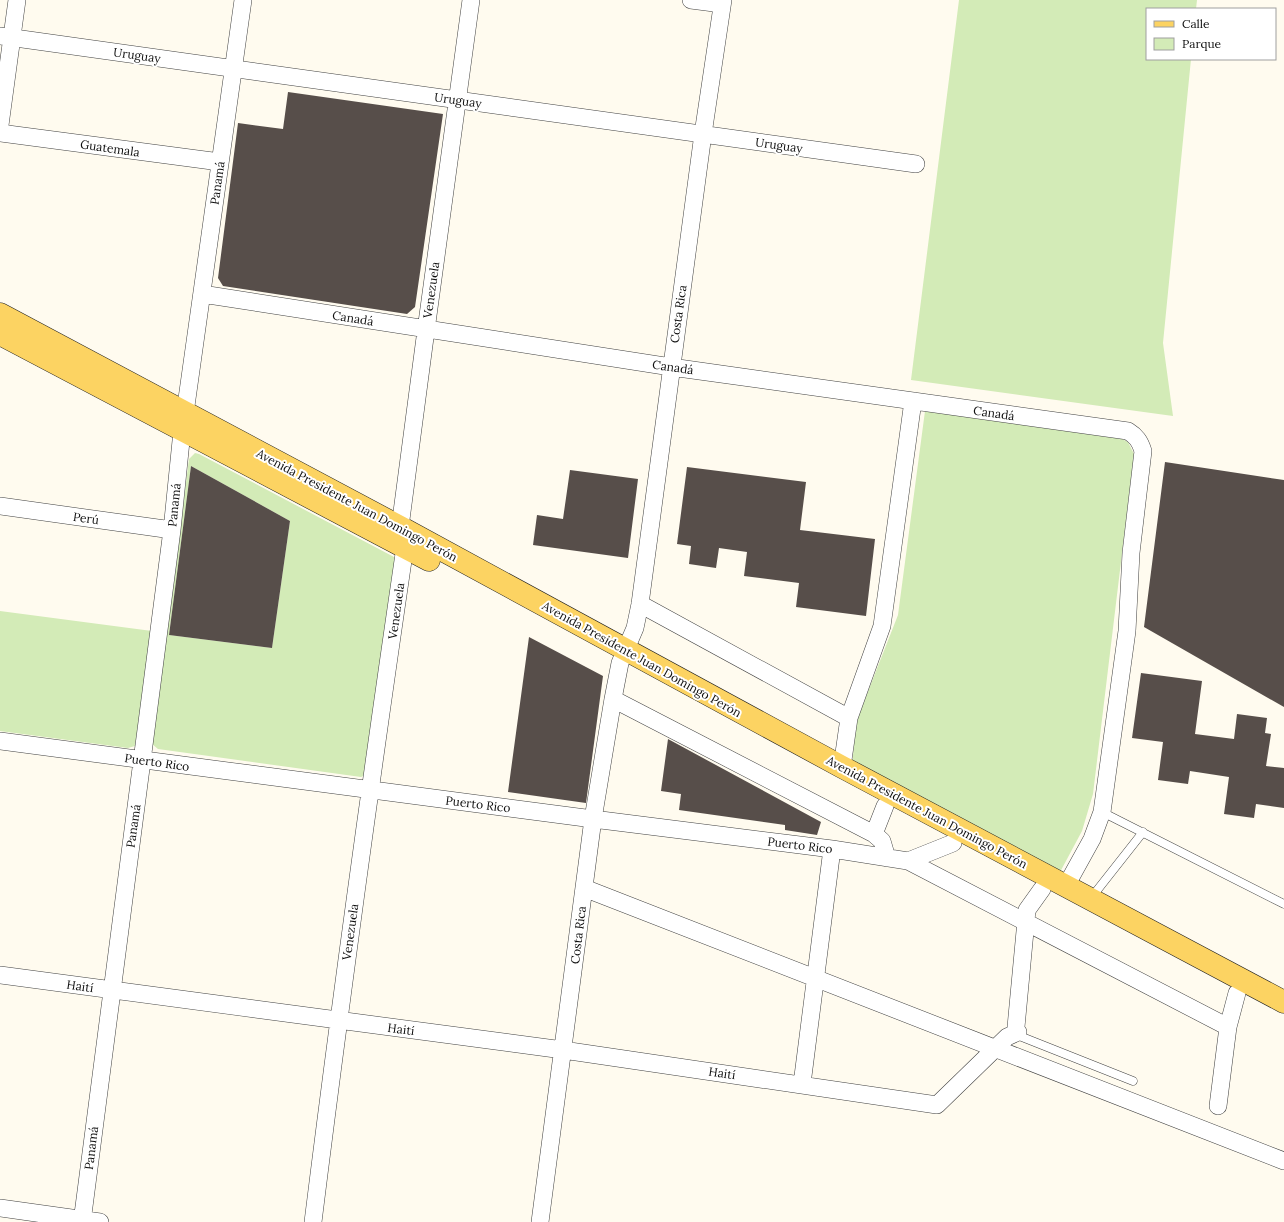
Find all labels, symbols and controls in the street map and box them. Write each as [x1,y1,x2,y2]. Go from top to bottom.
legend [1146,8,1276,60]
text: Calle [1182,16,1210,31]
text: Parque [1182,36,1222,51]
street label: Uruguay [112,44,162,66]
street label: Uruguay [433,89,483,111]
street label: Uruguay [754,134,804,156]
street label: Guatemala [79,136,141,160]
street label: Panamá [207,160,227,206]
street label: Venezuela [419,261,442,320]
street label: Costa Rica [667,284,689,344]
street label: Canadá [331,307,375,329]
street label: Canadá [651,357,695,377]
street label: Canadá [972,403,1016,423]
street label: Avenida Presidente Juan Domingo Perón [253,445,460,565]
street label: Panamá [164,482,184,528]
street label: Perú [72,509,100,527]
street label: Venezuela [384,582,407,641]
street label: Avenida Presidente Juan Domingo Perón [539,597,744,720]
street label: Puerto Rico [124,750,190,774]
street label: Avenida Presidente Juan Domingo Perón [823,752,1030,872]
street label: Puerto Rico [445,793,511,815]
street label: Panamá [123,803,143,849]
street label: Puerto Rico [767,834,833,856]
street label: Venezuela [338,903,361,962]
street label: Costa Rica [567,905,589,965]
street label: Haití [66,977,94,995]
street label: Haití [387,1020,415,1038]
street label: Haití [708,1064,736,1082]
street label: Panamá [81,1125,101,1171]

